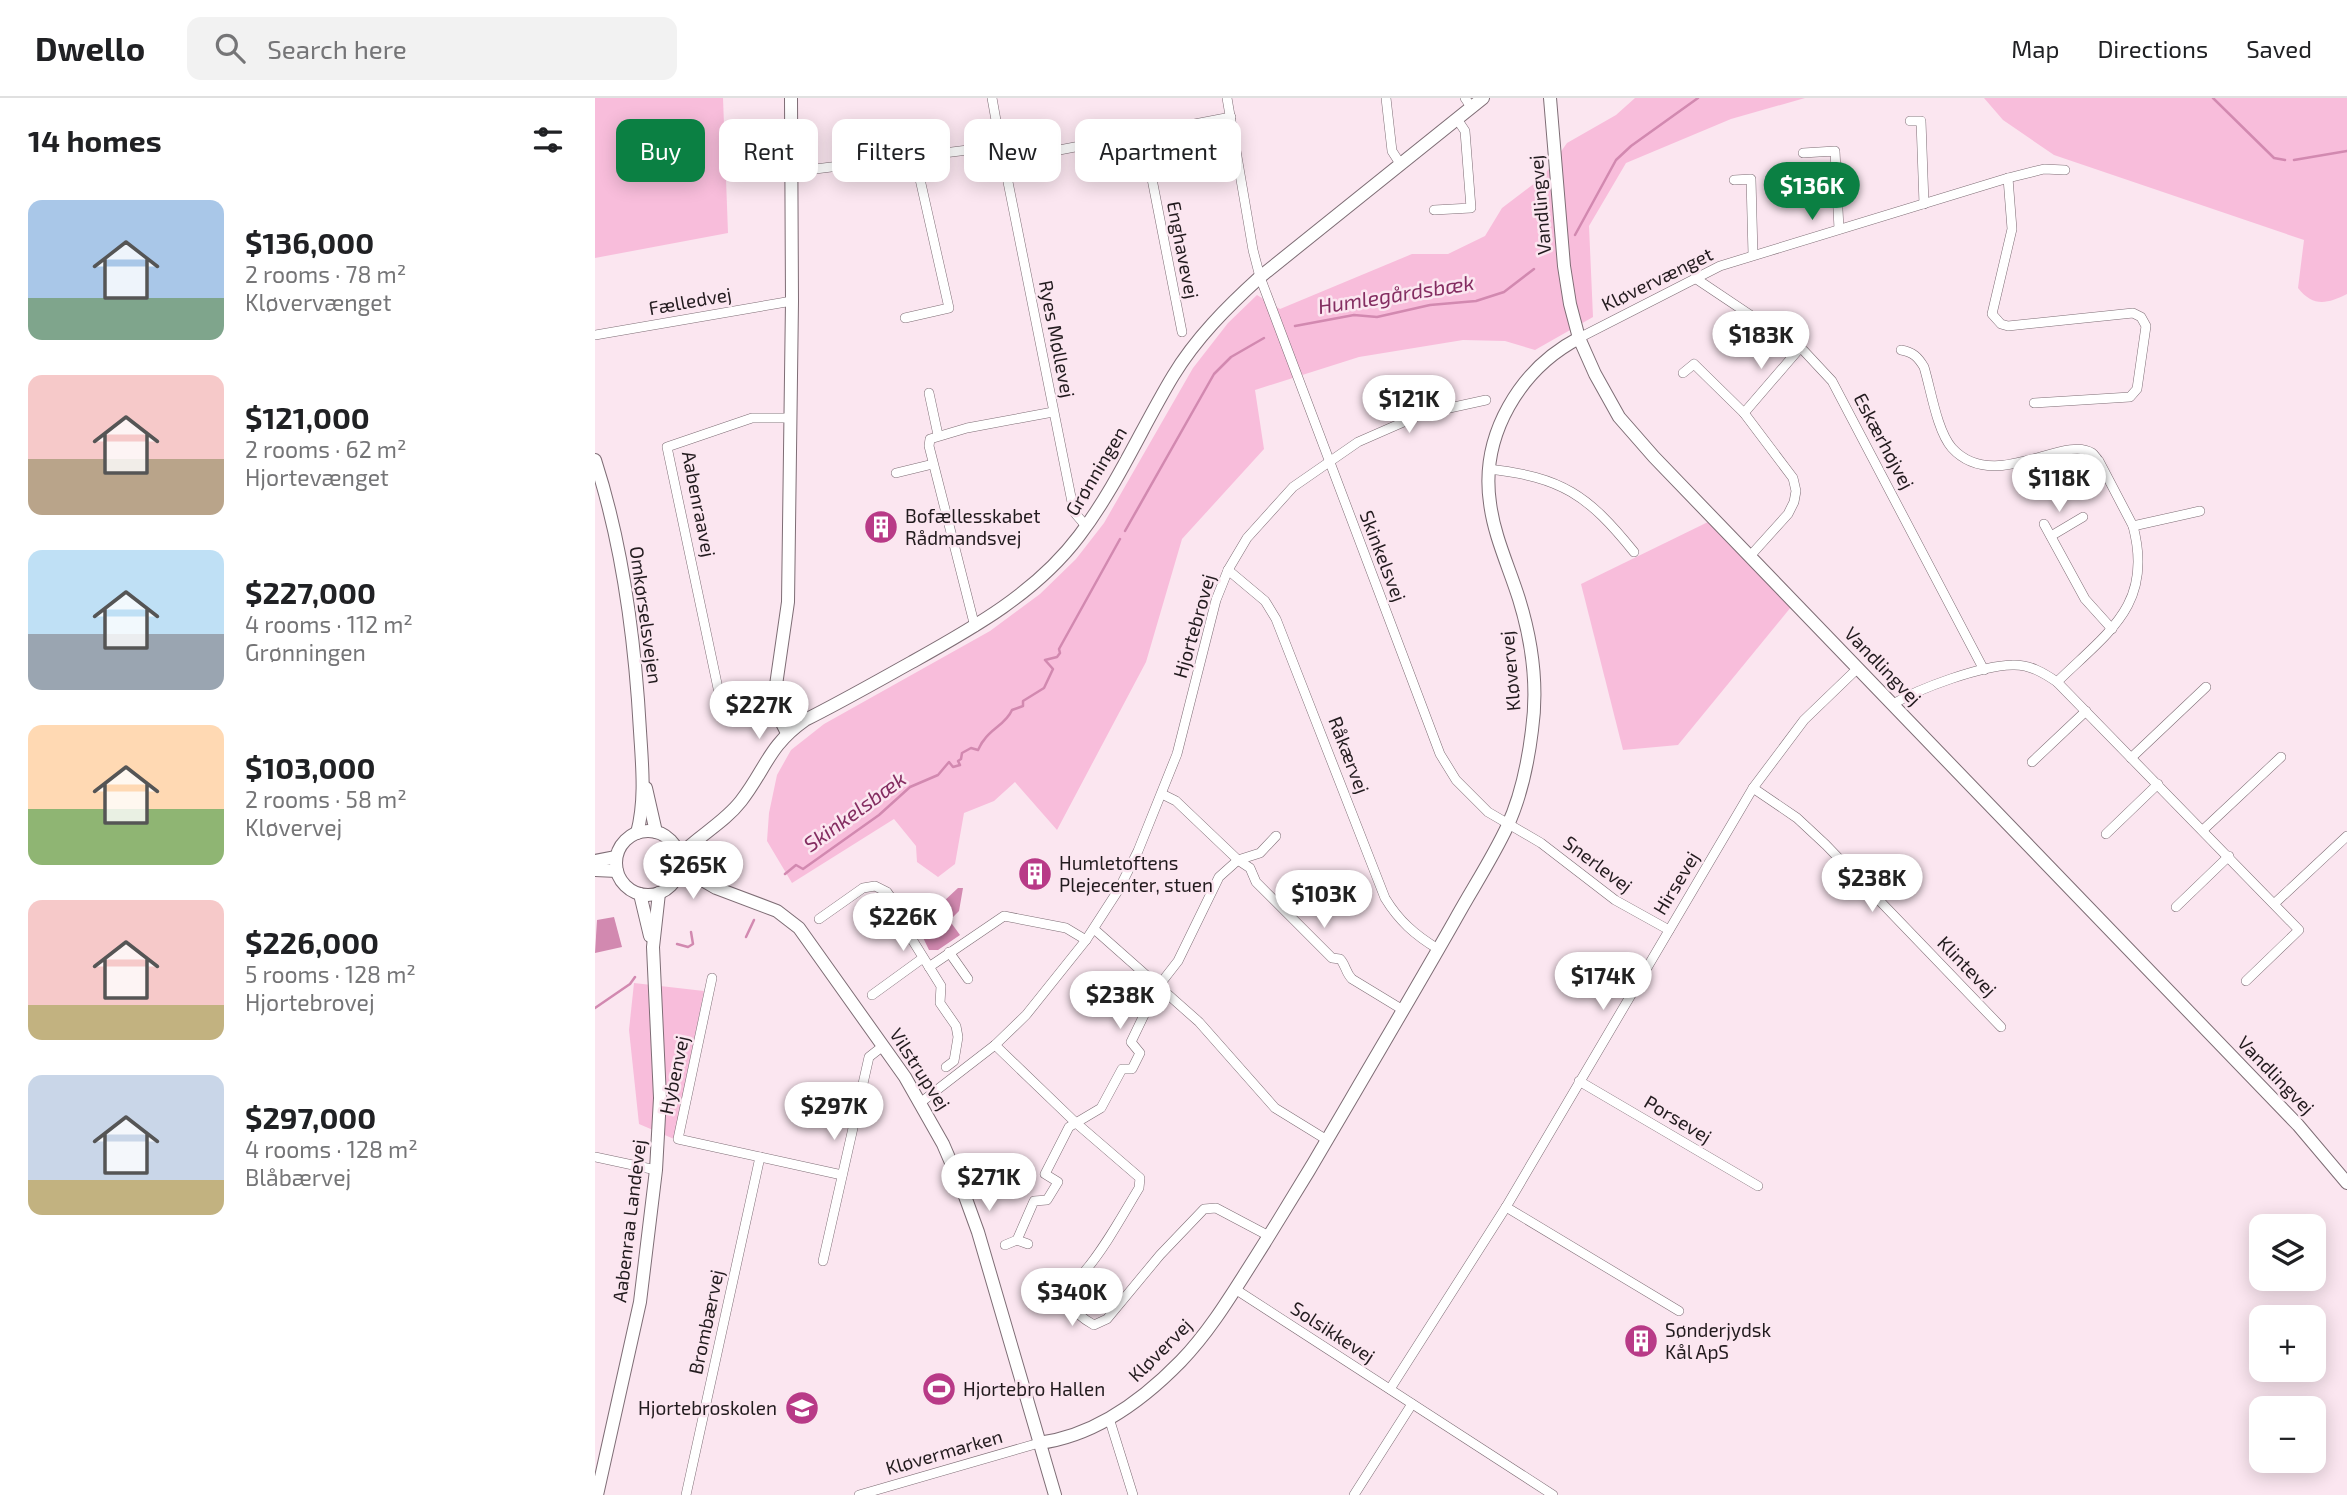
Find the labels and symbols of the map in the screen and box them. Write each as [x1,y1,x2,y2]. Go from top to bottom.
street label: Vandlingvej [1524,154,1555,256]
pin: $136K [1763,162,1861,222]
street label: Enghavevej [1163,199,1204,301]
street label: Kløvervænget [1597,242,1716,315]
water label: Humlegårdsbæk [1316,269,1476,318]
street label: Ryes Møllevej [1035,278,1080,400]
street label: Fælledvej [647,282,733,319]
pin: $183K [1712,312,1810,371]
pin: $121K [1360,376,1458,435]
street label: Eskærhøjvej [1849,389,1919,493]
street label: Grønningen [1060,422,1131,520]
street label: Aabenraavej [678,449,721,559]
pin: $118K [2010,454,2108,514]
place label: Bofællesskabet Rådmandsvej [905,504,1041,549]
street label: Skinkelsvej [1356,507,1411,605]
building icon: Bofællesskabet Rådmandsvej [862,508,900,546]
street label: Omkørselsvejen [625,545,668,685]
street label: Hjortebrovej [1168,571,1219,681]
street label: Vandlingvej [1840,622,1926,710]
street label: Kløvervej [1495,630,1524,712]
pin: $227K [710,682,808,741]
street label: Råkærvej [1324,713,1375,797]
water label: Skinkelsbæk [798,765,910,856]
street label: Snerlevej [1559,830,1637,897]
pin: $265K [644,842,742,901]
street label: Hirsevej [1648,847,1703,919]
place label: Humletoftens Plejecenter, stuen [1059,851,1213,896]
pin: $238K [1823,854,1921,914]
building icon: Humletoftens Plejecenter, stuen [1016,855,1054,893]
pin: $103K [1275,870,1373,930]
pin: $226K [854,894,952,953]
street label: Klintevej [1933,931,2002,1001]
pin: $174K [1554,953,1652,1012]
pin: $238K [1071,972,1169,1031]
street label: Vilstrupvej [885,1023,955,1114]
street label: Vandlingvej [2233,1031,2319,1119]
street label: Hybenvej [654,1034,693,1116]
pin: $297K [785,1082,883,1142]
street label: Porsevej [1641,1090,1716,1148]
street label: Aabenraa Landevej [607,1138,650,1304]
pin: $271K [940,1154,1038,1213]
street label: Brombærvej [683,1267,728,1376]
pin: $340K [1023,1268,1121,1328]
street label: Solsikkevej [1287,1296,1380,1367]
street label: Kløvervej [1123,1313,1196,1386]
place label: Sønderjydsk Kål ApS [1665,1318,1771,1363]
building icon: Sønderjydsk Kål ApS [1622,1322,1660,1360]
sports icon: Hjortebro Hallen [920,1370,958,1408]
place label: Hjortebro Hallen [963,1377,1105,1400]
school or university icon: Hjortebroskolen [783,1389,821,1427]
place label: Hjortebroskolen [638,1396,777,1419]
street label: Kløvermarken [883,1424,1005,1479]

